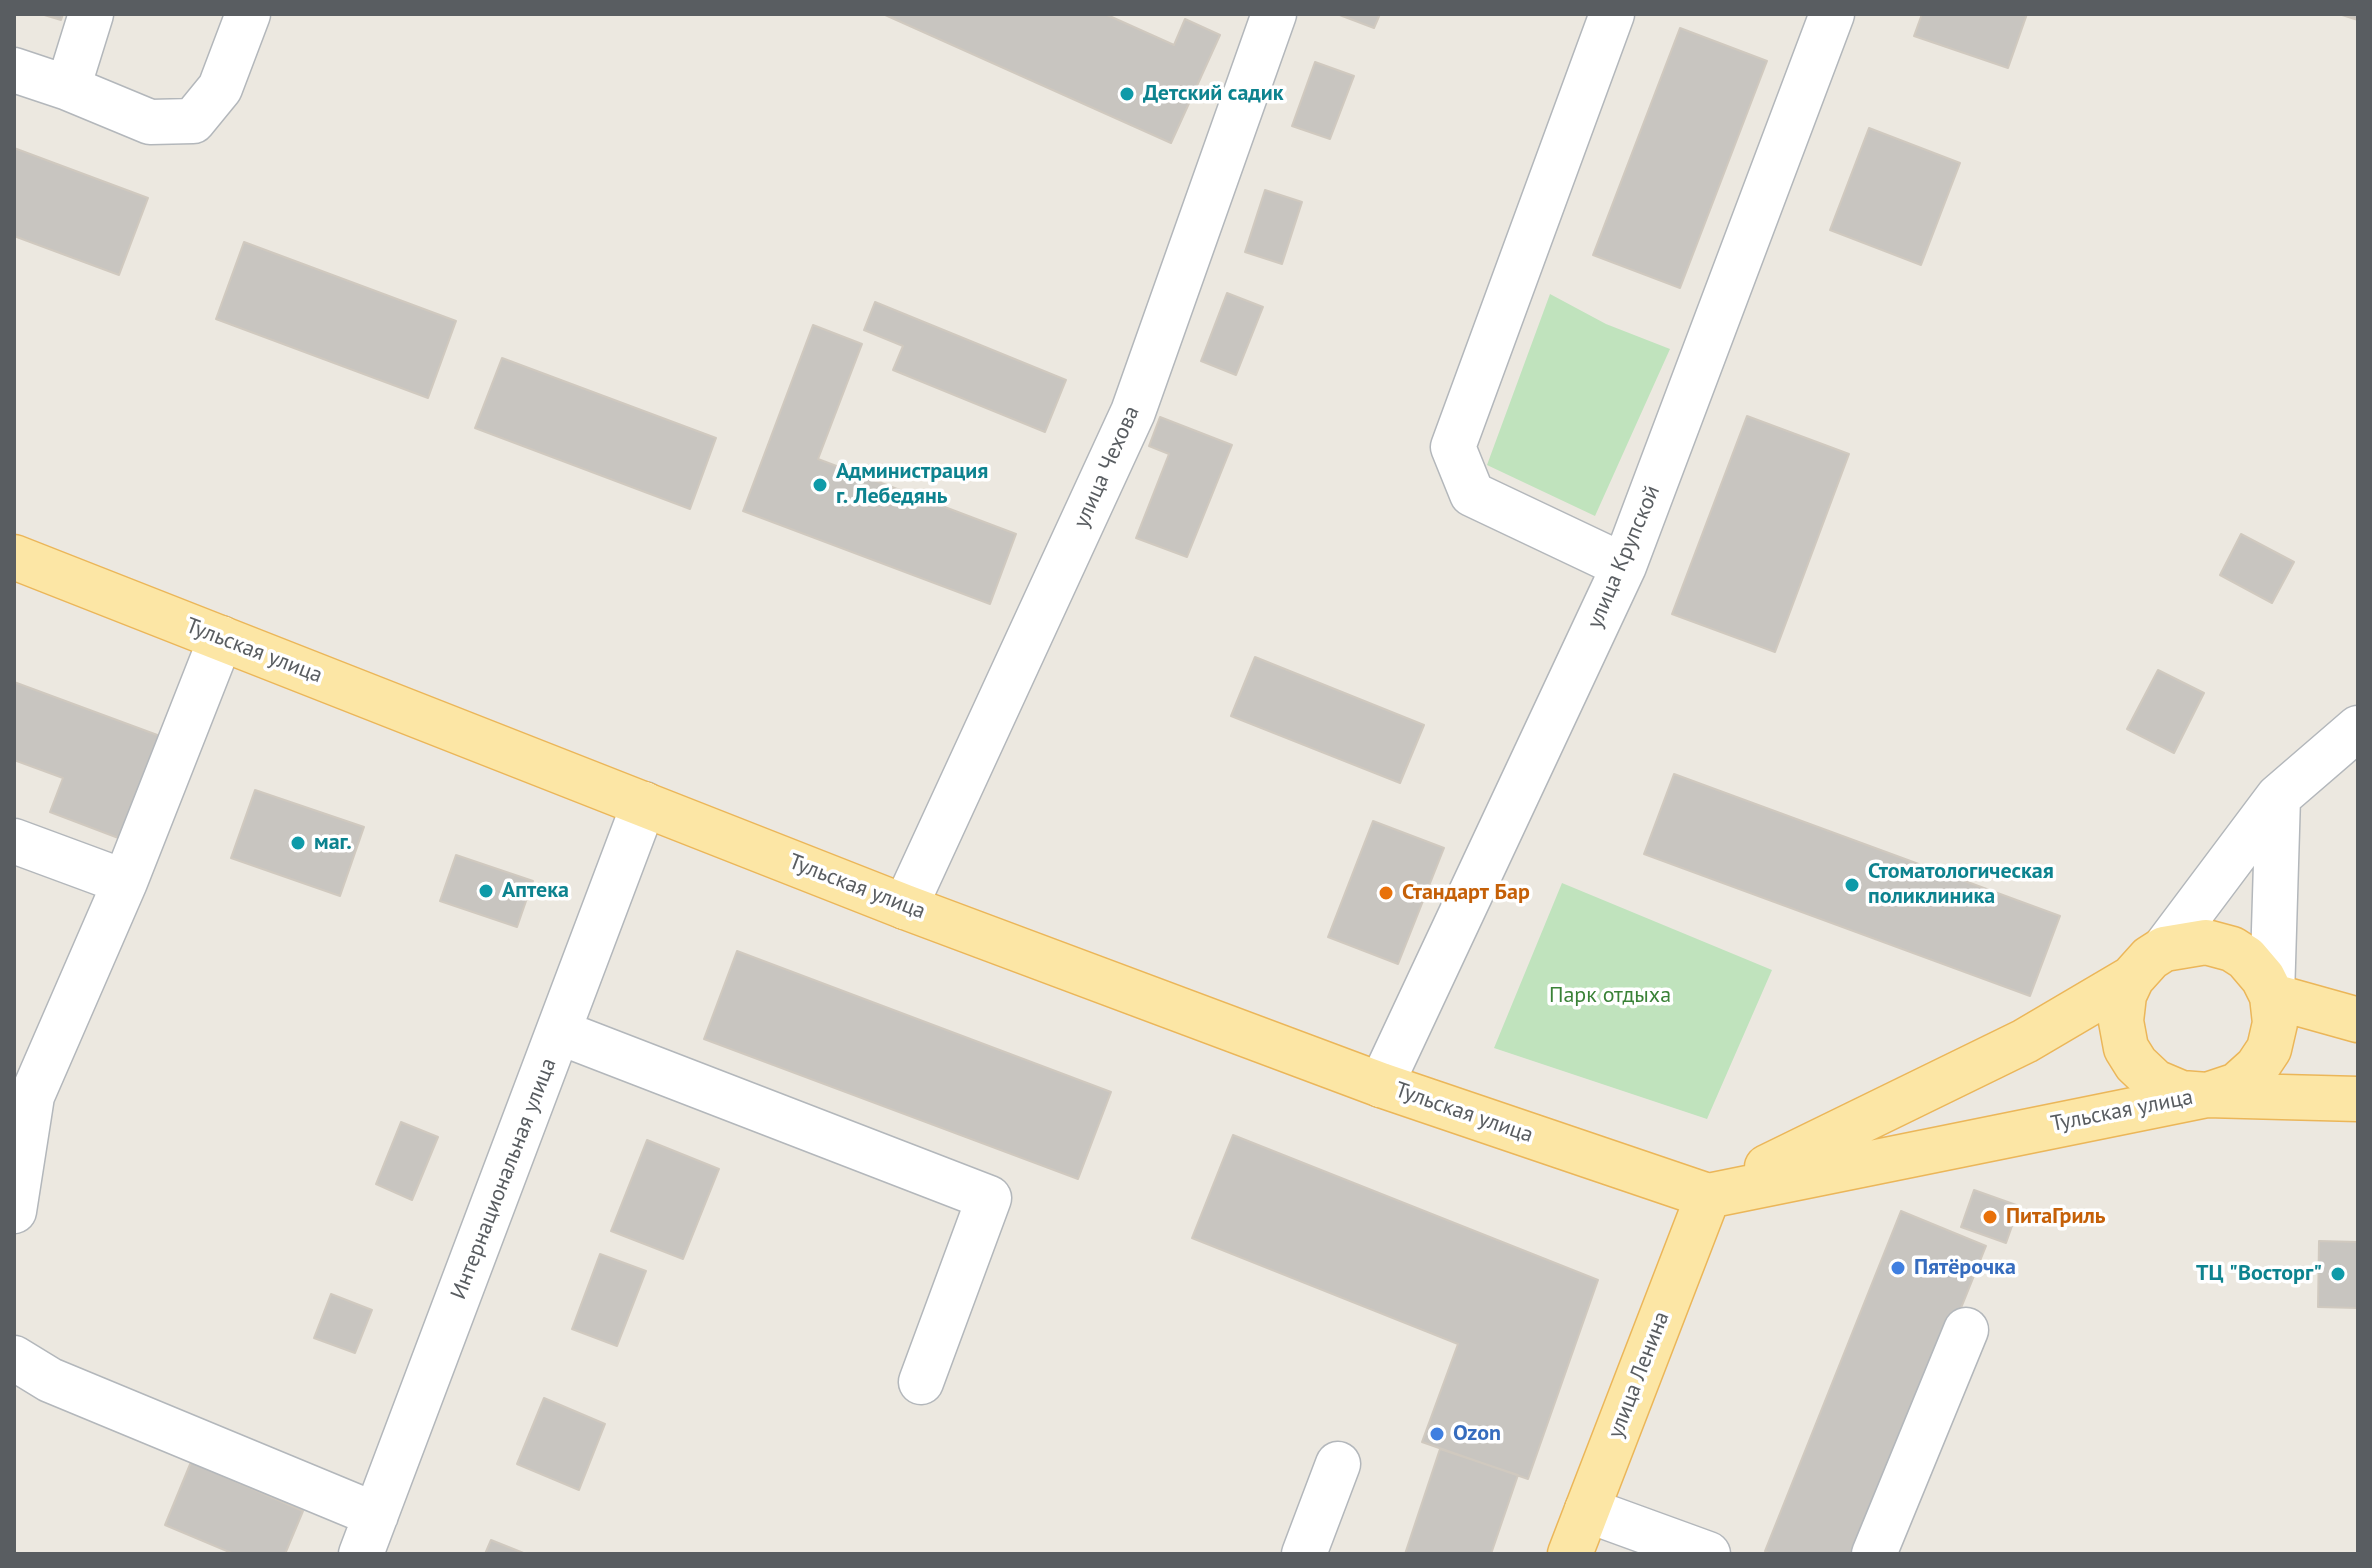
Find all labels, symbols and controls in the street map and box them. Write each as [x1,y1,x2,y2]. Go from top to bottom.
place label: Детский садик [1143,81,1284,107]
marker: Детский садик [1118,85,1136,103]
street label: улица Чехова [1068,402,1146,532]
place label: Администрация г. Лебедянь [836,459,988,510]
marker: Администрация г. Лебедянь [811,476,829,494]
street label: улица Крупской [1582,481,1666,633]
street label: Тульская улица [182,613,326,689]
place label: маг. [314,830,352,856]
marker: маг. [289,834,307,852]
street label: Тульская улица [785,849,929,925]
place label: Стоматологическая поликлиника [1868,859,2054,910]
marker: Стоматологическая поликлиника [1843,876,1861,894]
place label: Аптека [502,878,569,904]
place label: Стандарт Бар [1402,880,1530,906]
marker: Аптека [477,882,495,900]
marker: Стандарт Бар [1377,884,1395,902]
park label: Парк отдыха [1549,983,1671,1009]
street label: Интернациональная улица [446,1055,562,1303]
street label: Тульская улица [1392,1077,1536,1149]
street label: Тульская улица [2049,1084,2195,1138]
place label: ПитаГриль [2006,1204,2106,1230]
marker: ПитаГриль [1981,1208,1999,1226]
place label: Пятёрочка [1914,1255,2016,1281]
marker: Пятёрочка [1889,1259,1907,1277]
place label: ТЦ "Восторг" [2196,1261,2322,1287]
marker: ТЦ "Восторг" [2329,1265,2347,1283]
street label: улица Ленина [1603,1308,1675,1442]
place label: Ozon [1453,1421,1501,1447]
marker: Ozon [1428,1425,1446,1443]

